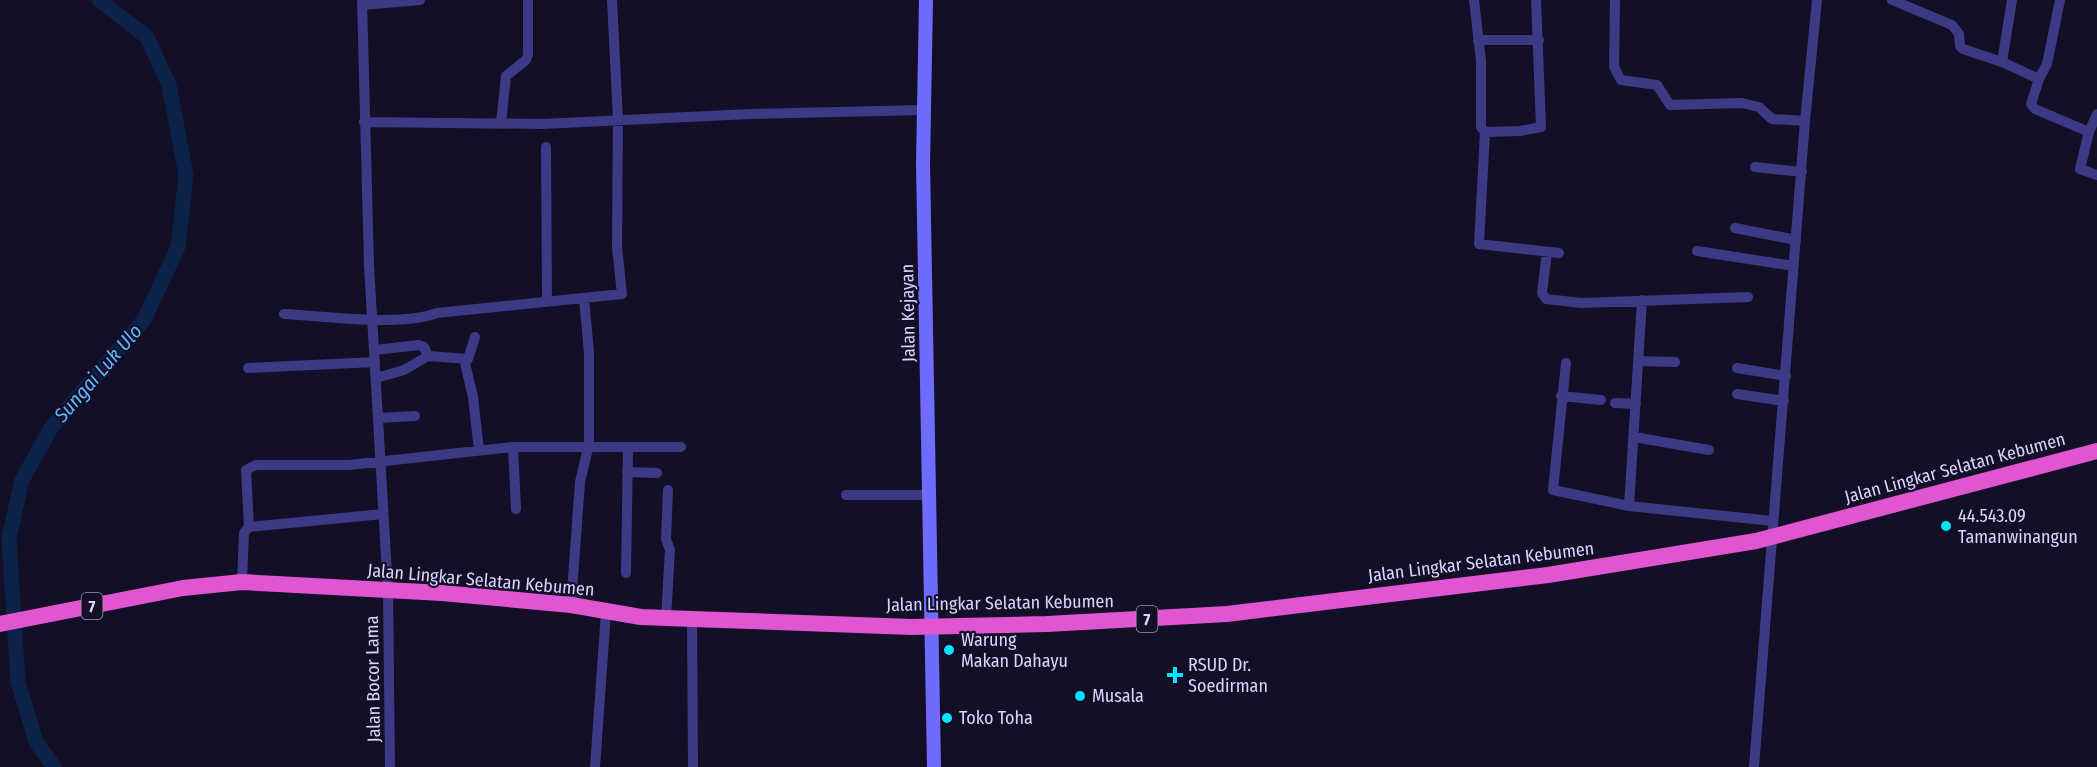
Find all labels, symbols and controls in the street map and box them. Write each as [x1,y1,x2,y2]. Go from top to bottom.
street label: Jalan Kejayan [896,264,920,362]
water label: Sungai Luk Ulo [48,319,147,428]
street label: Jalan Lingkar Selatan Kebumen [1842,428,2068,508]
place label: 44.543.09 Tamanwinangun [1958,505,2078,548]
marker: 44.543.09 Tamanwinangun [1939,519,1953,533]
street label: Jalan Lingkar Selatan Kebumen [1367,537,1595,587]
street label: Jalan Lingkar Selatan Kebumen [367,559,595,601]
street label: Jalan Lingkar Selatan Kebumen [886,590,1114,616]
road number: 7 [82,593,103,619]
road number: 7 [1136,606,1158,632]
street label: Jalan Bocor Lama [361,615,385,743]
place label: Warung Makan Dahayu [961,629,1068,672]
marker: Warung Makan Dahayu [942,643,956,657]
place label: RSUD Dr. Soedirman [1188,654,1268,697]
marker: RSUD Dr. Soedirman [1166,666,1184,684]
place label: Musala [1092,685,1144,707]
marker: Musala [1073,689,1087,703]
place label: Toko Toha [959,707,1033,729]
marker: Toko Toha [940,711,954,725]

